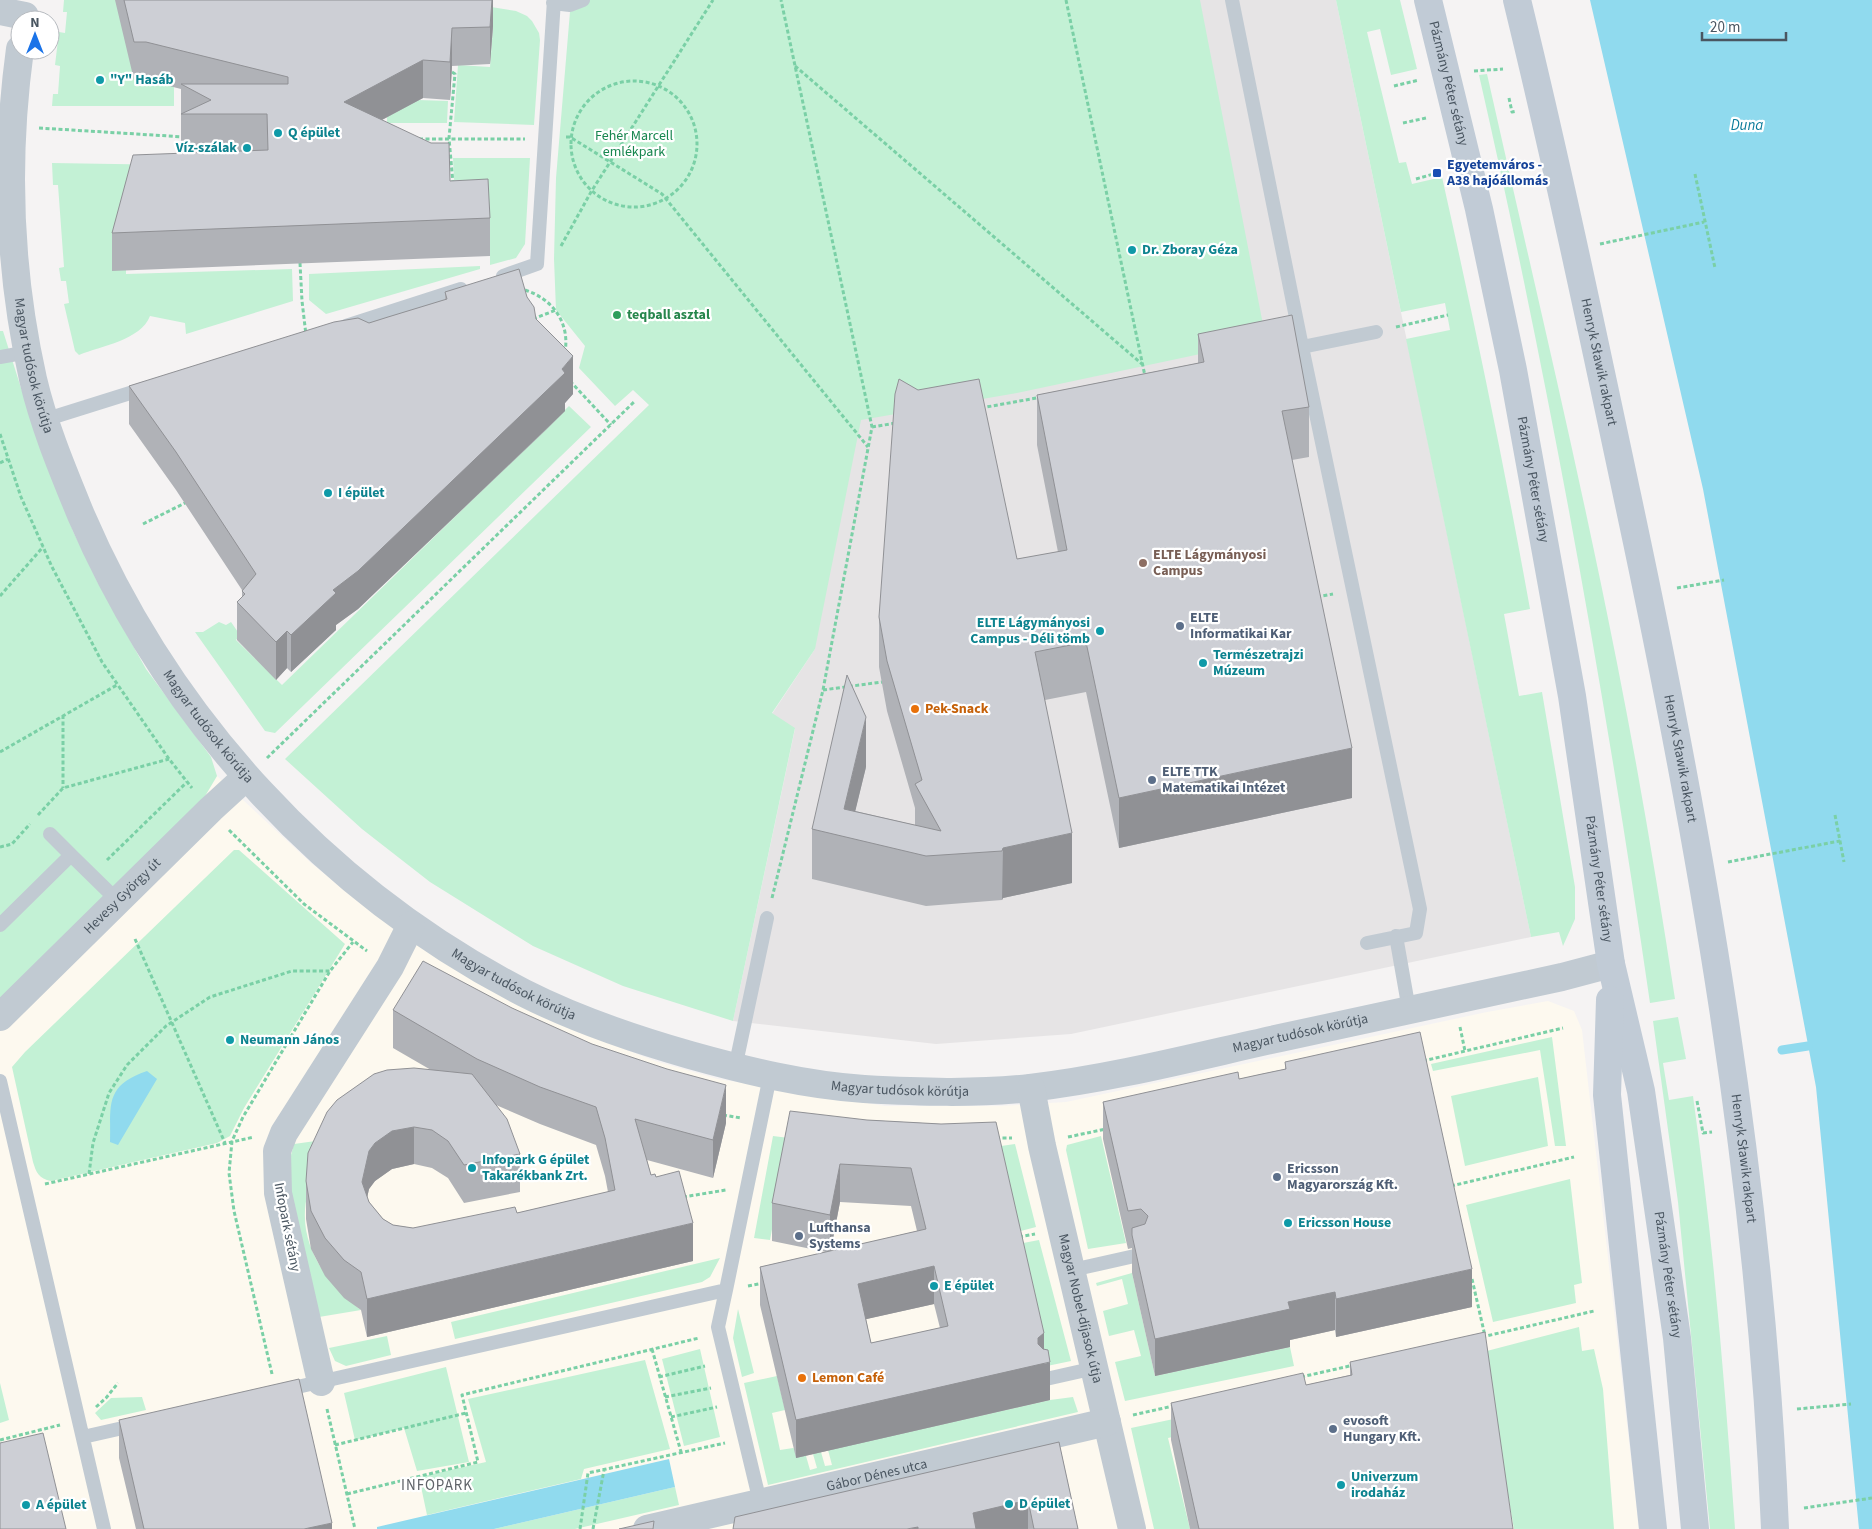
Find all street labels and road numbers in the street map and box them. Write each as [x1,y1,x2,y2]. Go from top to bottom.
street label: Pázmány Péter sétány [1423,19,1473,149]
street label: Henryk Sławik rakpart [1575,296,1622,428]
street label: Magyar tudósok körútja [9,297,58,436]
street label: Pázmány Péter sétány [1512,415,1554,545]
street label: Magyar tudósok körútja [158,666,258,788]
street label: Henryk Sławik rakpart [1658,693,1702,825]
street label: Pázmány Péter sétány [1580,814,1618,944]
street label: Hevesy György út [79,853,166,939]
street label: Magyar tudósok körútja [447,944,579,1026]
street label: Magyar tudósok körútja [1231,1009,1370,1058]
street label: Magyar tudósok körútja [830,1076,969,1102]
street label: Henryk Sławik rakpart [1725,1093,1761,1224]
street label: Infopark sétány [269,1181,306,1274]
street label: Pázmány Péter sétány [1649,1210,1687,1340]
street label: Magyar Nobel-díjasok útja [1053,1232,1107,1385]
street label: Gábor Dénes utca [824,1454,929,1497]

